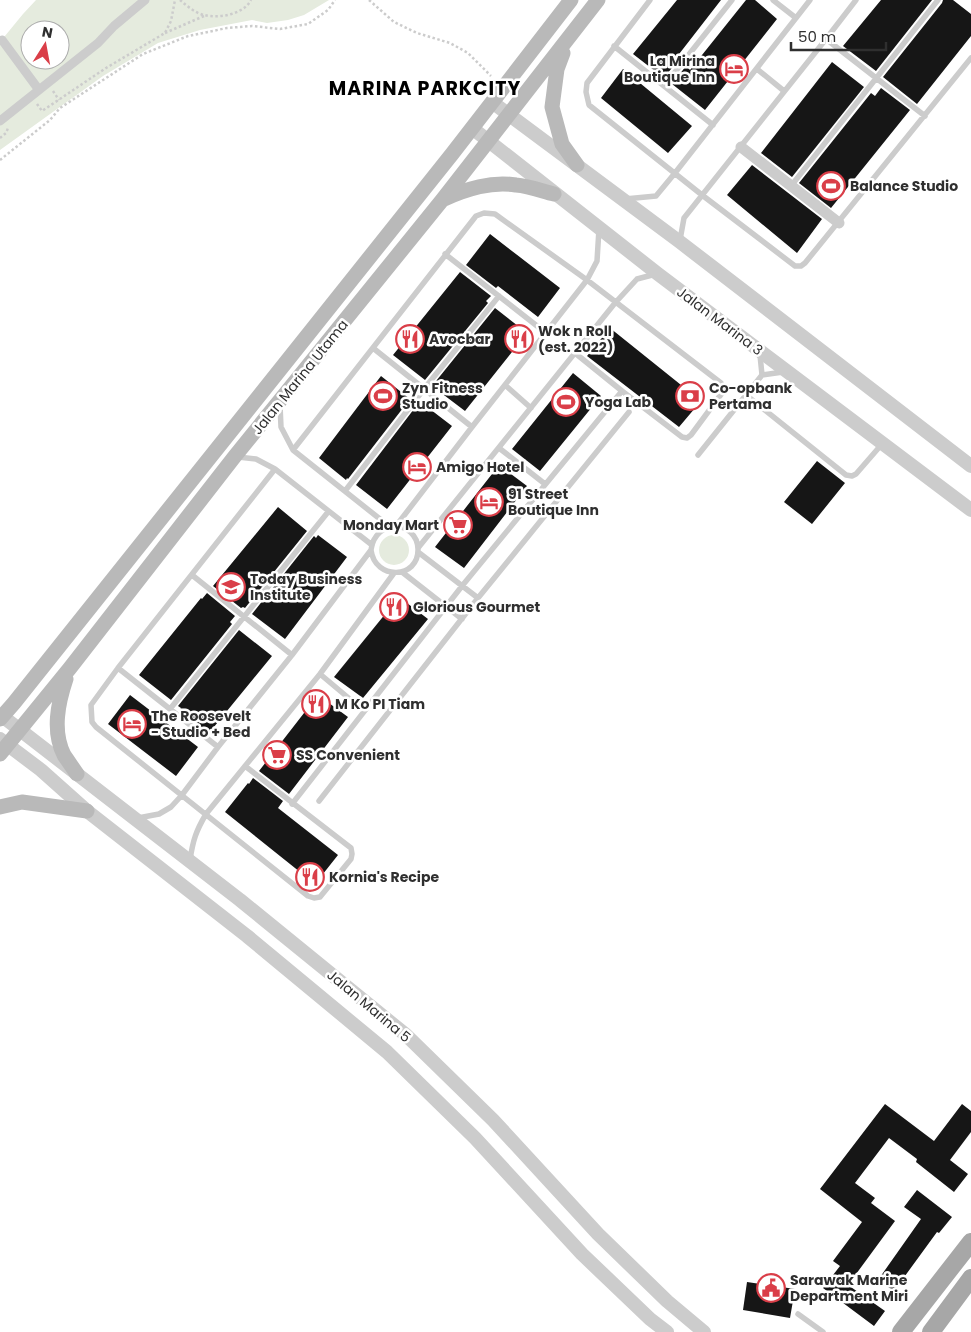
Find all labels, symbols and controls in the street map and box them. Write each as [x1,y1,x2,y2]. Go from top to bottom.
north arrow [20,20,70,70]
scale bar [791,20,886,52]
text: N [40,21,55,43]
text: 50 m [798,26,836,47]
place label: La Mirina Boutique Inn [624,51,715,87]
hotel icon: La Mirina Boutique Inn [719,54,749,84]
district label: MARINA PARKCITY [329,75,521,102]
sports icon: Balance Studio [816,171,846,201]
place label: Balance Studio [850,176,958,196]
street label: Jalan Marina 3 [673,282,767,360]
street label: Jalan Marina Utama [247,315,353,439]
place label: Wok n Roll (est. 2022) [538,321,614,357]
restaurant icon: Avocbar [395,324,425,354]
restaurant icon: Wok n Roll (est. 2022) [504,324,534,354]
place label: Avocbar [429,329,490,349]
place label: Zyn Fitness Studio [402,378,483,414]
place label: Co-opbank Pertama [709,378,793,414]
sports icon: Zyn Fitness Studio [368,381,398,411]
bank icon: Co-opbank Pertama [675,381,705,411]
sports icon: Yoga Lab [551,387,581,417]
place label: Yoga Lab [585,392,651,412]
hotel icon: Amigo Hotel [402,452,432,482]
place label: Amigo Hotel [436,457,524,477]
place label: 91 Street Boutique Inn [508,484,599,520]
hotel icon: 91 Street Boutique Inn [474,487,504,517]
supermarket icon: Monday Mart [443,510,473,540]
place label: Monday Mart [343,515,439,535]
place label: Today Business Institute [250,569,362,605]
school or university icon: Today Business Institute [216,572,246,602]
restaurant icon: Glorious Gourmet [379,592,409,622]
place label: Glorious Gourmet [413,597,540,617]
restaurant icon: M Ko PI Tiam [301,689,331,719]
place label: M Ko PI Tiam [335,694,425,714]
place label: The Roosevelt - Studio + Bed [151,706,251,742]
hotel icon: The Roosevelt - Studio + Bed [117,709,147,739]
supermarket icon: SS Convenient [262,740,292,770]
place label: SS Convenient [296,745,400,765]
restaurant icon: Kornia's Recipe [295,862,325,892]
place label: Kornia's Recipe [329,867,439,887]
street label: Jalan Marina 5 [323,965,415,1047]
place label: Sarawak Marine Department Miri [790,1270,908,1306]
public building icon: Sarawak Marine Department Miri [756,1273,786,1303]

